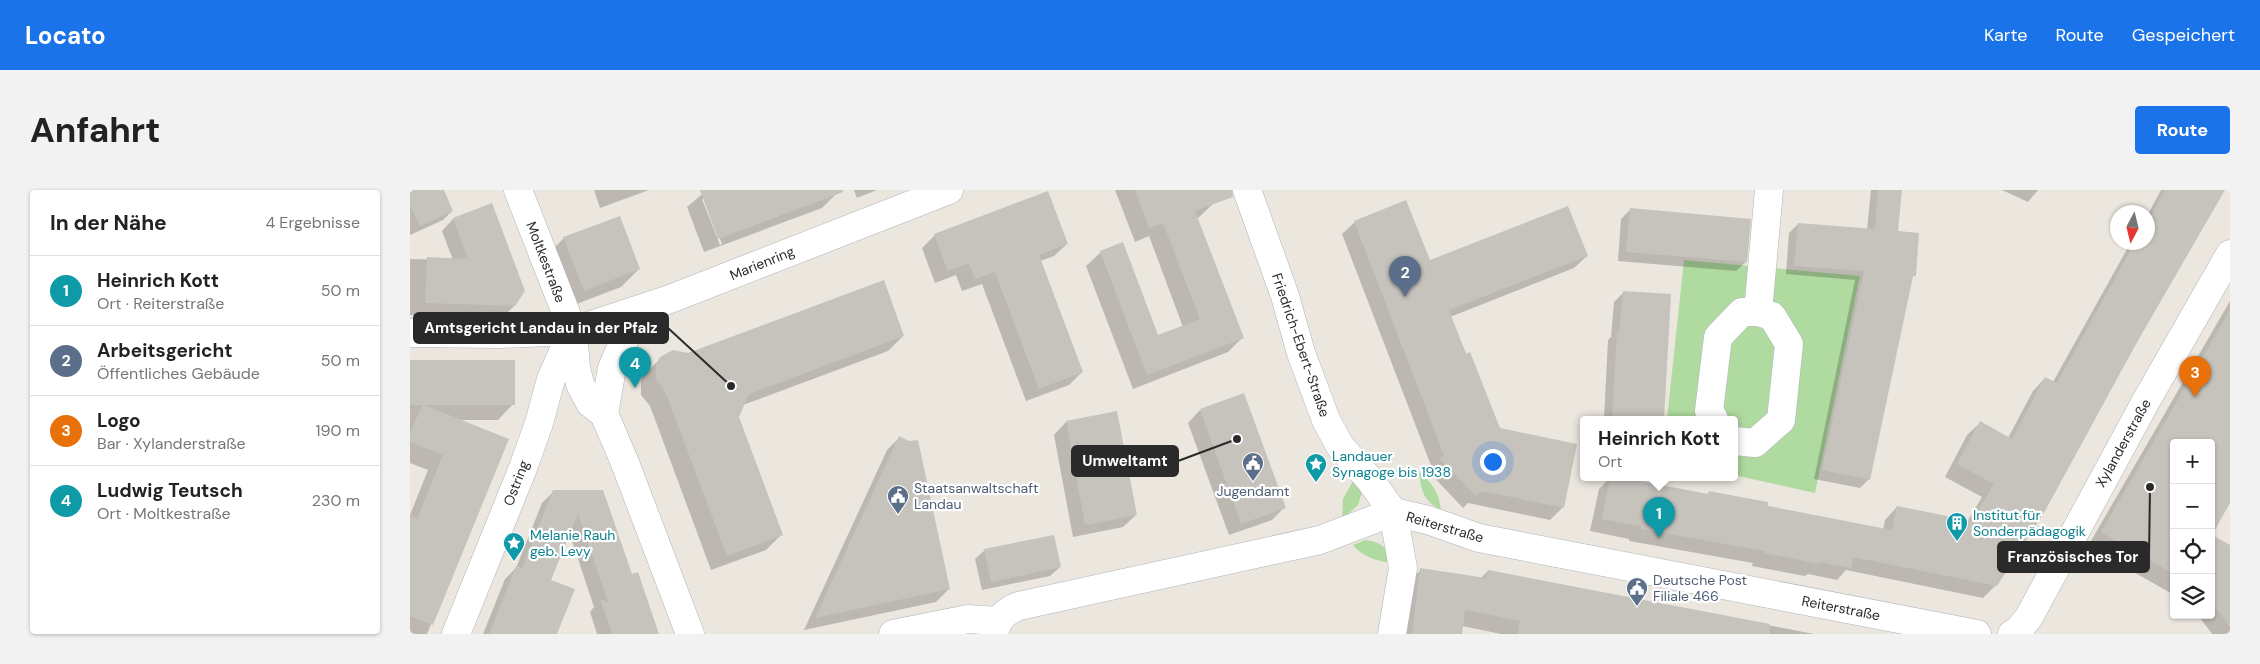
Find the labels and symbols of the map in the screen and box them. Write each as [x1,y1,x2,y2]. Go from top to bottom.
north arrow [2110,205,2155,250]
street label: Moltkestraße [522,219,570,305]
street label: Marienring [727,242,797,284]
pin: 2 [1389,256,1421,297]
street label: Friedrich-Ebert-Straße [1268,271,1334,419]
callout: Amtsgericht Landau in der Pfalz [414,313,668,343]
text: Amtsgericht Landau in der Pfalz [424,318,658,338]
pin: 4 [619,347,651,388]
pin: 3 [2179,356,2211,397]
street label: Xylanderstraße [2091,395,2155,490]
callout: Umweltamt [1072,446,1178,476]
place label: Landauer Synagoge bis 1938 [1332,447,1451,481]
your location [1480,449,1506,475]
text: Umweltamt [1082,451,1168,471]
public building icon: Jugendamt [1241,451,1265,482]
place icon: Landauer Synagoge bis 1938 [1304,452,1328,483]
street label: Ostring [499,457,533,508]
place label: Staatsanwaltschaft Landau [914,479,1038,513]
place label: Jugendamt [1217,482,1289,500]
public building icon: Staatsanwaltschaft Landau [886,484,910,515]
pin: 1 [1643,497,1675,538]
place label: Institut für Sonderpädagogik [1973,506,2086,540]
street label: Reiterstraße [1404,507,1486,547]
building icon: Institut für Sonderpädagogik [1945,511,1969,542]
place label: Melanie Rauh geb. Levy [530,526,615,560]
place icon: Melanie Rauh geb. Levy [502,531,526,562]
callout: Französisches Tor [1998,542,2149,572]
text: Französisches Tor [2008,547,2138,567]
place label: Deutsche Post Filiale 466 [1653,571,1747,605]
public building icon: Deutsche Post Filiale 466 [1625,576,1649,607]
street label: Reiterstraße [1800,592,1882,624]

